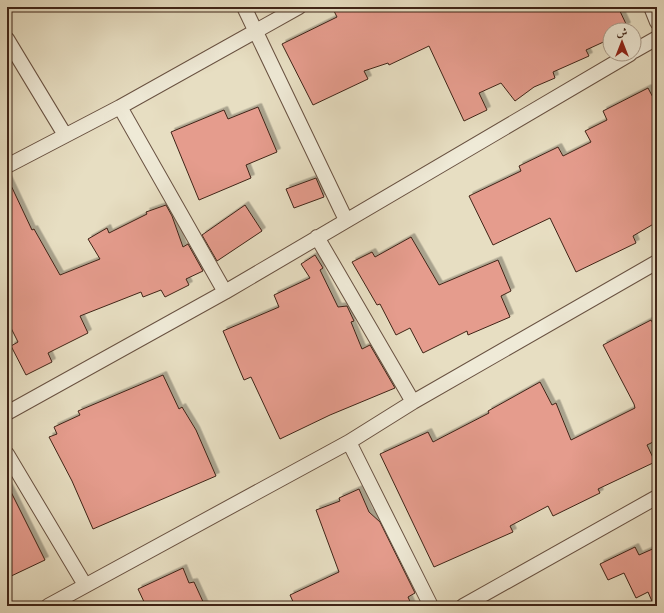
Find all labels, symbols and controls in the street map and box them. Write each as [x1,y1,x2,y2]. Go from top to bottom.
north arrow [602,22,642,62]
text: ش [617,24,628,40]

